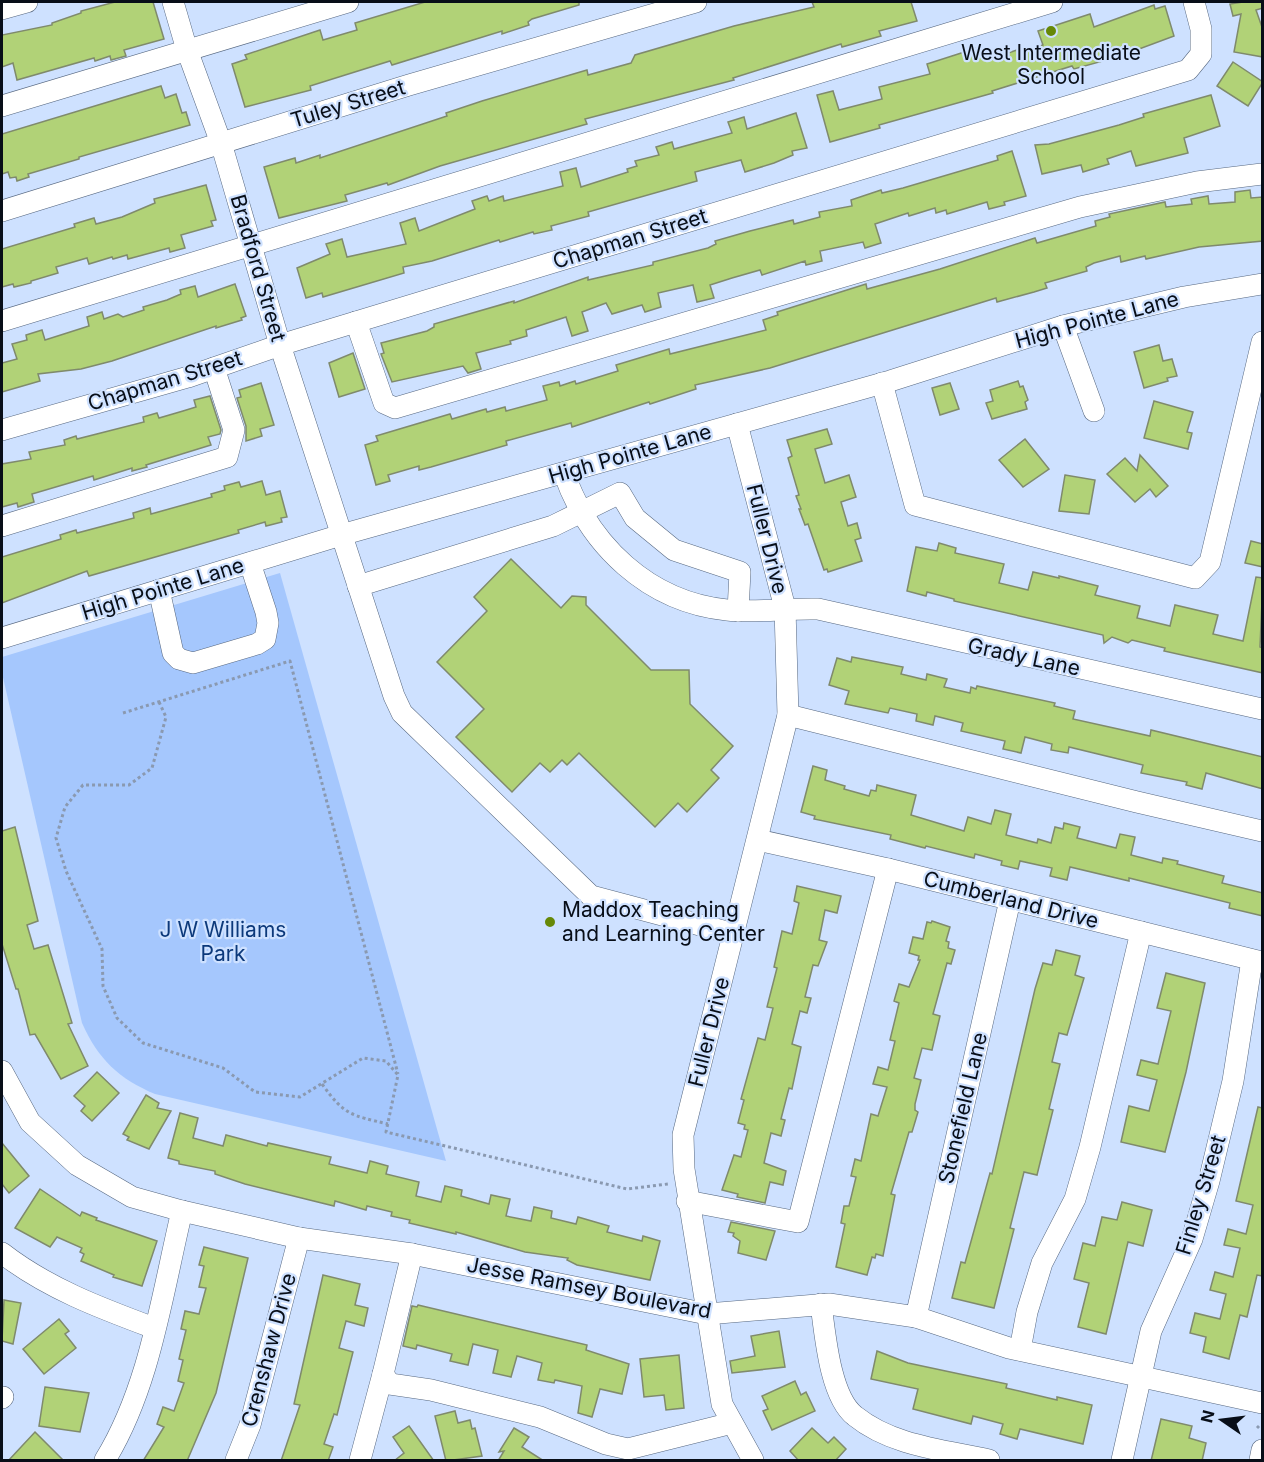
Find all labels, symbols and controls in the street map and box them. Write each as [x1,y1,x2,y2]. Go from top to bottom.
marker: West Intermediate School [1044,24,1058,38]
place label: West Intermediate School [961,40,1141,89]
street label: Tuley Street [288,74,408,133]
street label: Bradford Street [226,192,291,344]
street label: Chapman Street [550,203,710,274]
street label: High Pointe Lane [1012,286,1181,353]
street label: Chapman Street [85,345,245,416]
street label: High Pointe Lane [545,418,714,489]
street label: Fuller Drive [742,481,793,596]
street label: High Pointe Lane [79,552,247,625]
street label: Grady Lane [966,632,1083,681]
street label: Cumberland Drive [921,866,1101,933]
place label: Maddox Teaching and Learning Center [562,897,765,946]
marker: Maddox Teaching and Learning Center [543,915,557,929]
park label: J W Williams Park [160,917,286,966]
street label: Fuller Drive [683,974,734,1089]
street label: Stonefield Lane [933,1030,992,1186]
street label: Finley Street [1170,1132,1231,1258]
street label: Jesse Ramsey Boulevard [465,1252,713,1323]
street label: Crenshaw Drive [236,1270,301,1429]
north arrow [1192,1390,1252,1450]
text: N [1196,1408,1219,1425]

